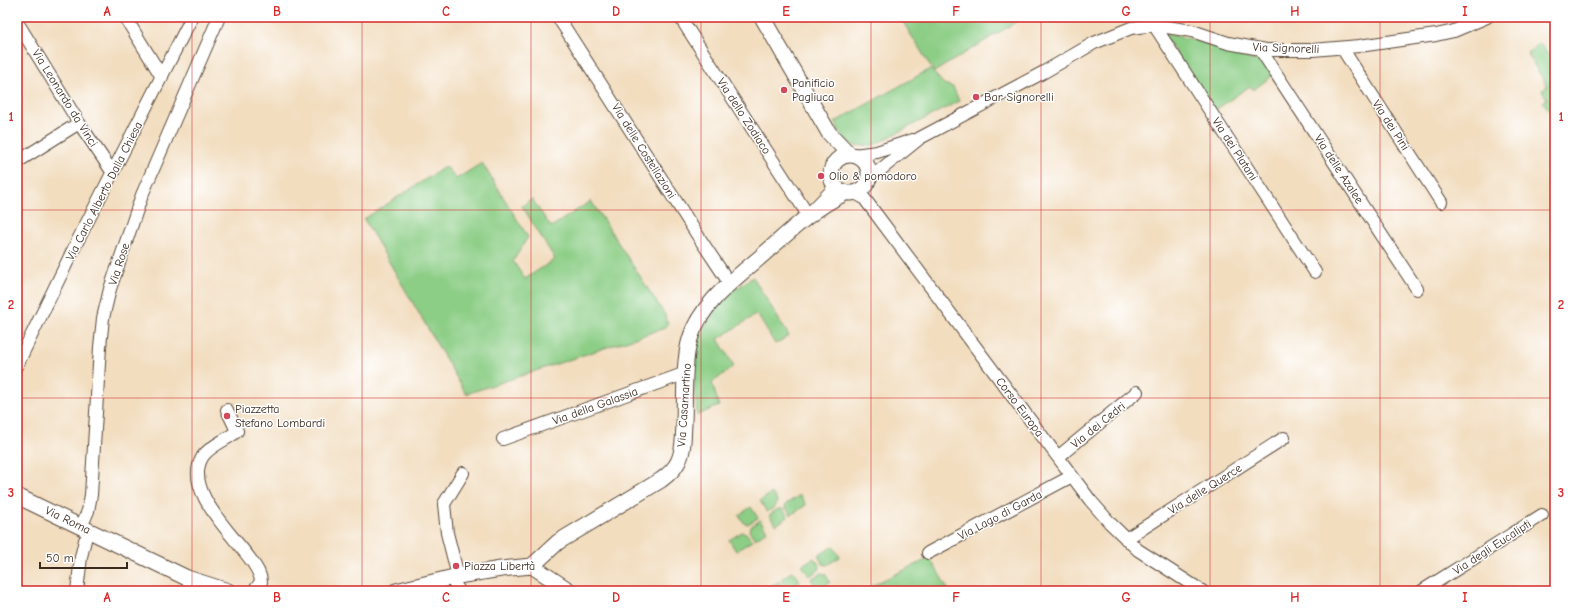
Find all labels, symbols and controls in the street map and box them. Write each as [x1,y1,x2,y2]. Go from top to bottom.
text: A [103,4,111,19]
text: B [273,4,281,19]
text: C [442,4,450,19]
text: D [612,4,620,19]
text: E [782,4,790,19]
text: F [952,4,960,19]
text: G [1121,4,1131,19]
text: H [1290,4,1300,19]
text: I [1462,4,1468,19]
street label: Via Signorelli [1252,40,1320,56]
street label: Via Leonardo da Vinci [29,47,101,149]
street label: Via dello Zodiaco [714,75,774,157]
place label: Panificio Pagliuca [792,76,835,104]
marker: Panificio Pagliuca [779,85,789,95]
place label: Bar Signorelli [984,90,1054,104]
marker: Bar Signorelli [971,92,981,102]
street label: Via dei Pini [1370,97,1412,153]
street label: Via delle Costellazioni [609,101,679,201]
text: 1 [8,109,14,124]
text: 1 [1558,109,1564,124]
street label: Via dei Platani [1209,115,1261,183]
street label: Via Carlo Alberto Dalla Chiesa [63,119,145,263]
street label: Via delle Azalee [1311,132,1367,206]
place label: Olio & pomodoro [829,169,917,183]
marker: Olio & pomodoro [816,171,826,181]
street label: Via Rose [106,241,132,287]
text: 2 [8,297,14,312]
text: 2 [1558,297,1564,312]
street label: Via Casamartino [674,363,694,447]
street label: Corso Europa [993,375,1047,439]
street label: Via della Galassia [550,384,640,428]
street label: Via dei Cedri [1068,399,1128,451]
place label: Piazzetta Stefano Lombardi [235,402,325,430]
marker: Piazzetta Stefano Lombardi [222,411,232,421]
street label: Via delle Querce [1166,461,1244,517]
text: 3 [8,485,14,500]
text: 3 [1558,485,1564,500]
street label: Via Lago di Garda [956,487,1044,543]
street label: Via Roma [43,503,93,537]
street label: Via degli Eucalipti [1450,516,1534,578]
scale bar [40,544,127,570]
text: 50 m [46,551,74,565]
place label: Piazza Libertà [464,559,535,573]
marker: Piazza Libertà [451,561,461,571]
text: A [103,590,111,605]
text: B [273,590,281,605]
text: C [442,590,450,605]
text: D [612,590,620,605]
text: E [782,590,790,605]
text: F [952,590,960,605]
text: G [1121,590,1131,605]
text: H [1290,590,1300,605]
text: I [1462,590,1468,605]

